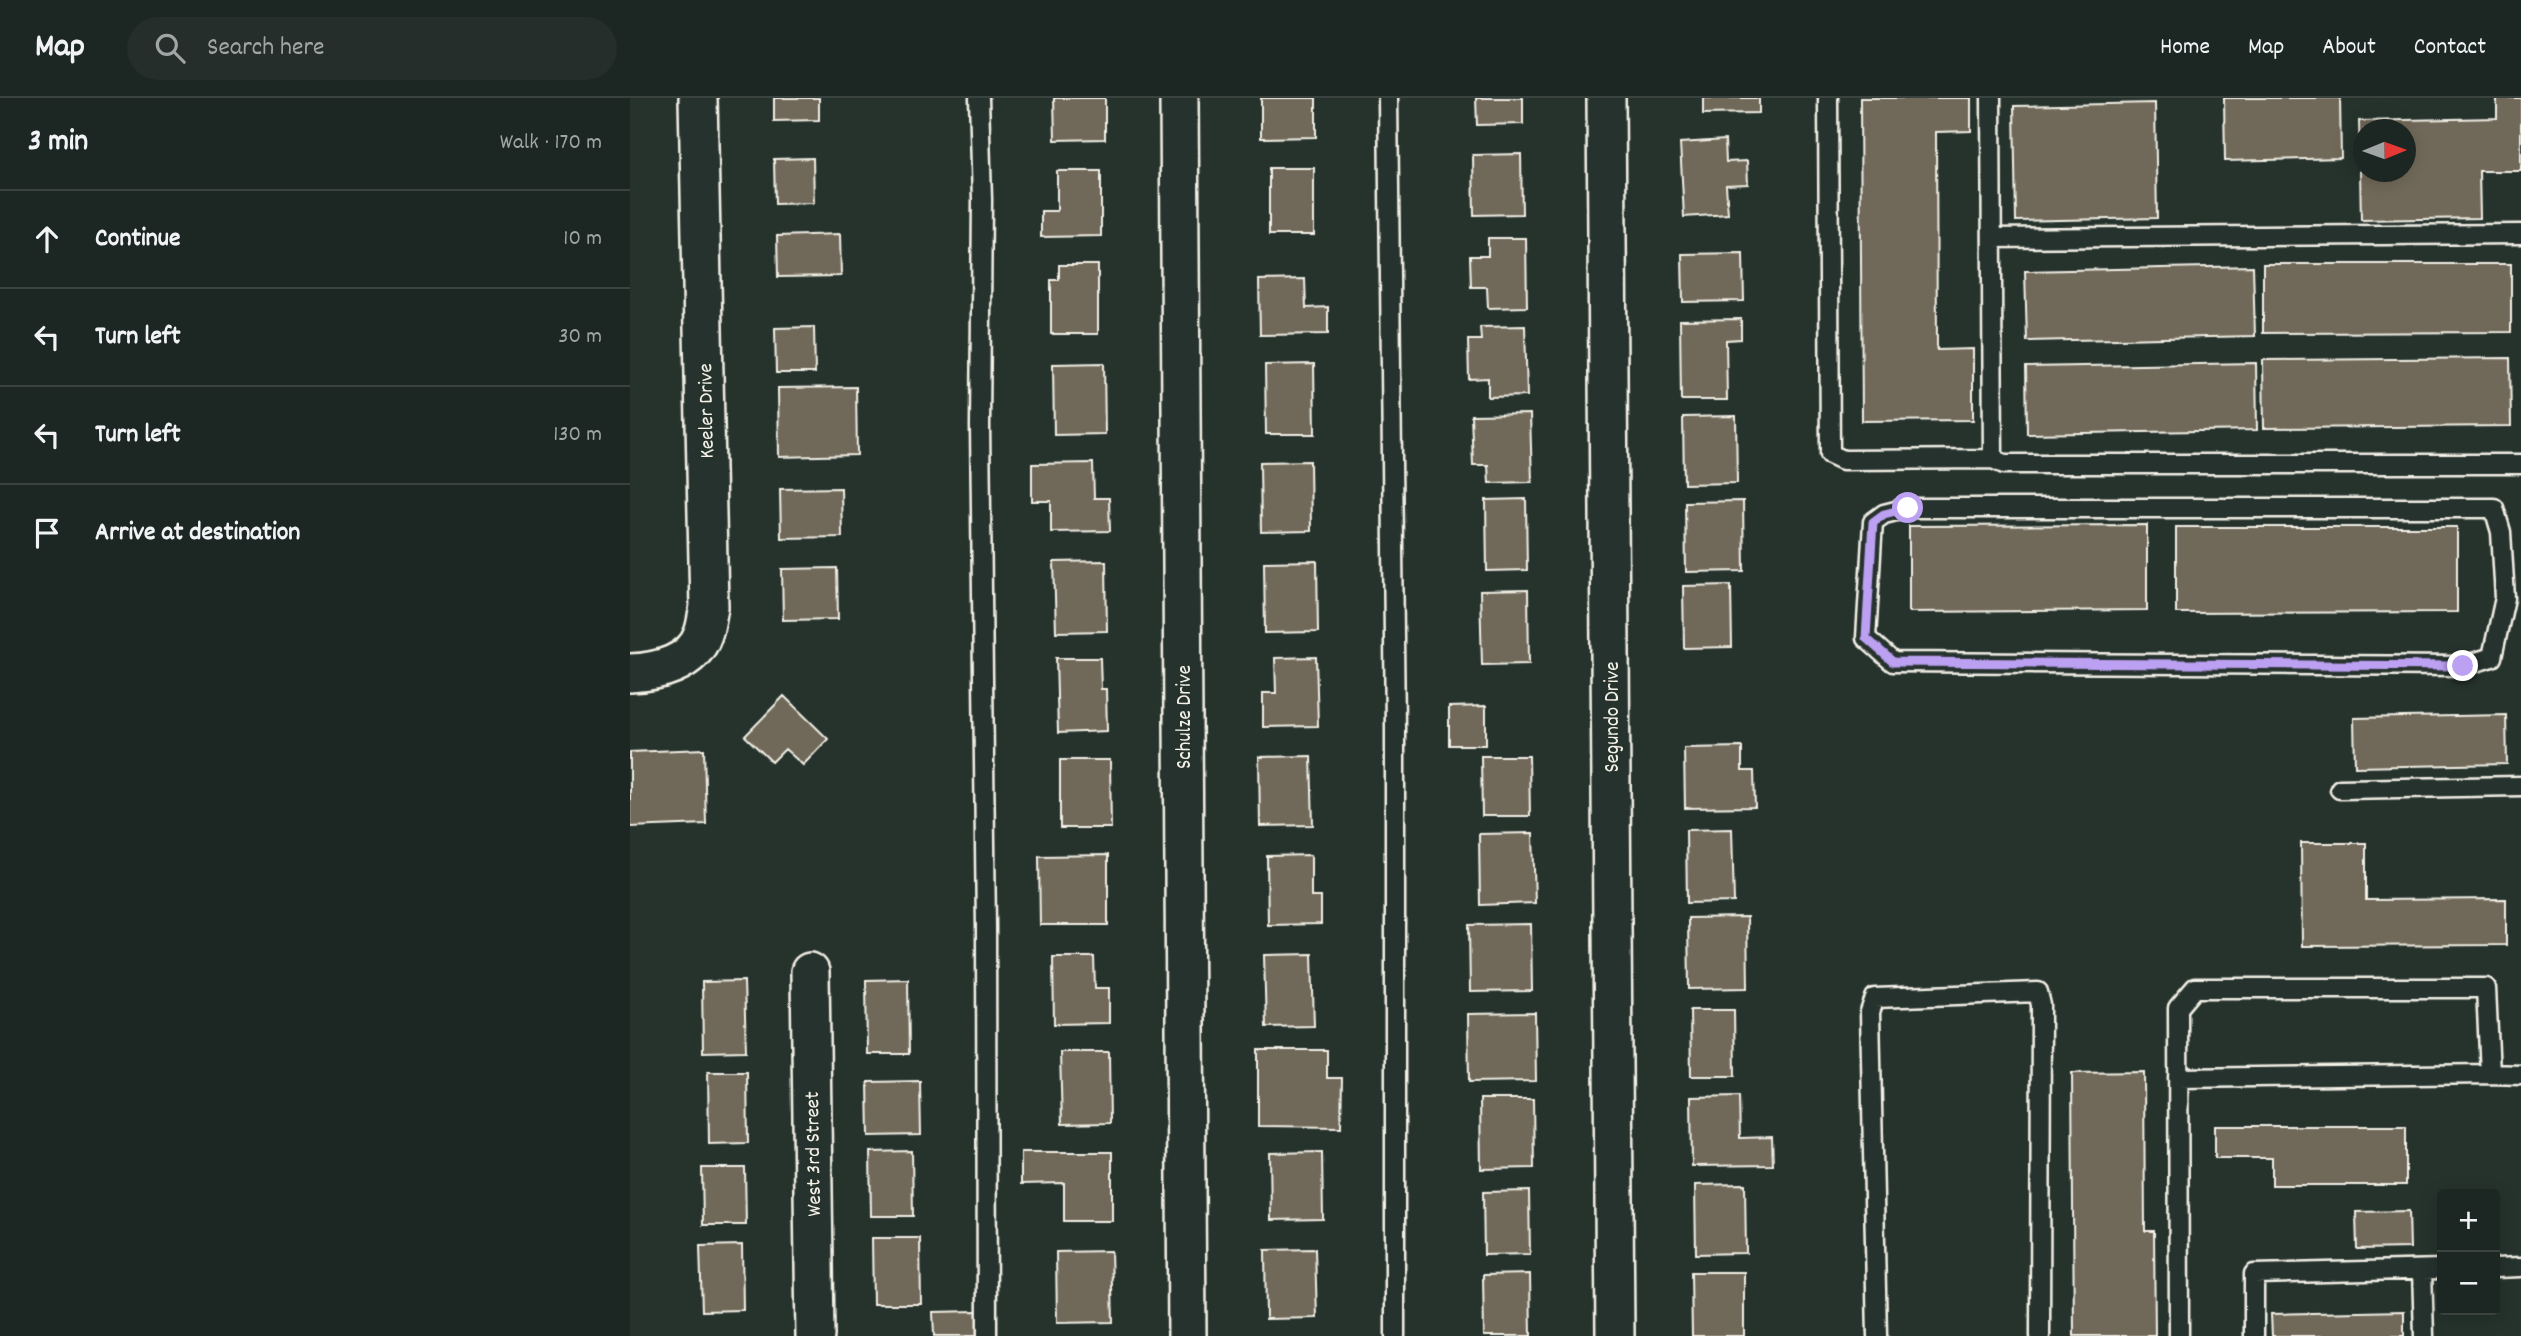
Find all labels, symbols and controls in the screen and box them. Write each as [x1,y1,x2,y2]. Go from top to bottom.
search box [127,17,617,80]
text: Map [35,25,85,72]
icon: search [151,29,189,67]
text: Search here [207,30,325,67]
text: Home [2160,31,2210,65]
text: Map [2248,31,2284,65]
text: About [2322,31,2376,65]
text: Contact [2414,31,2486,65]
north arrow [2353,119,2416,182]
text: 3 min [28,122,88,165]
text: Walk · 170 m [500,127,602,160]
icon: ahead [28,220,66,258]
text: Continue [95,221,180,258]
text: 10 m [563,223,602,256]
icon: left [28,318,66,356]
text: Turn left [95,319,181,356]
text: 30 m [558,321,602,354]
street label: Keeler Drive [692,363,724,459]
icon: left [28,416,66,454]
text: Turn left [95,417,181,454]
text: 130 m [553,419,602,452]
route start [1892,492,1923,523]
icon: arrive [28,514,66,552]
text: Arrive at destination [95,515,300,552]
route end [2447,650,2478,681]
street label: Segundo Drive [1599,662,1629,772]
street label: Schulze Drive [1171,665,1201,769]
street label: West 3rd Street [799,1091,831,1217]
map controls [2437,1189,2500,1315]
button: + [2437,1189,2500,1252]
button: − [2437,1252,2500,1315]

